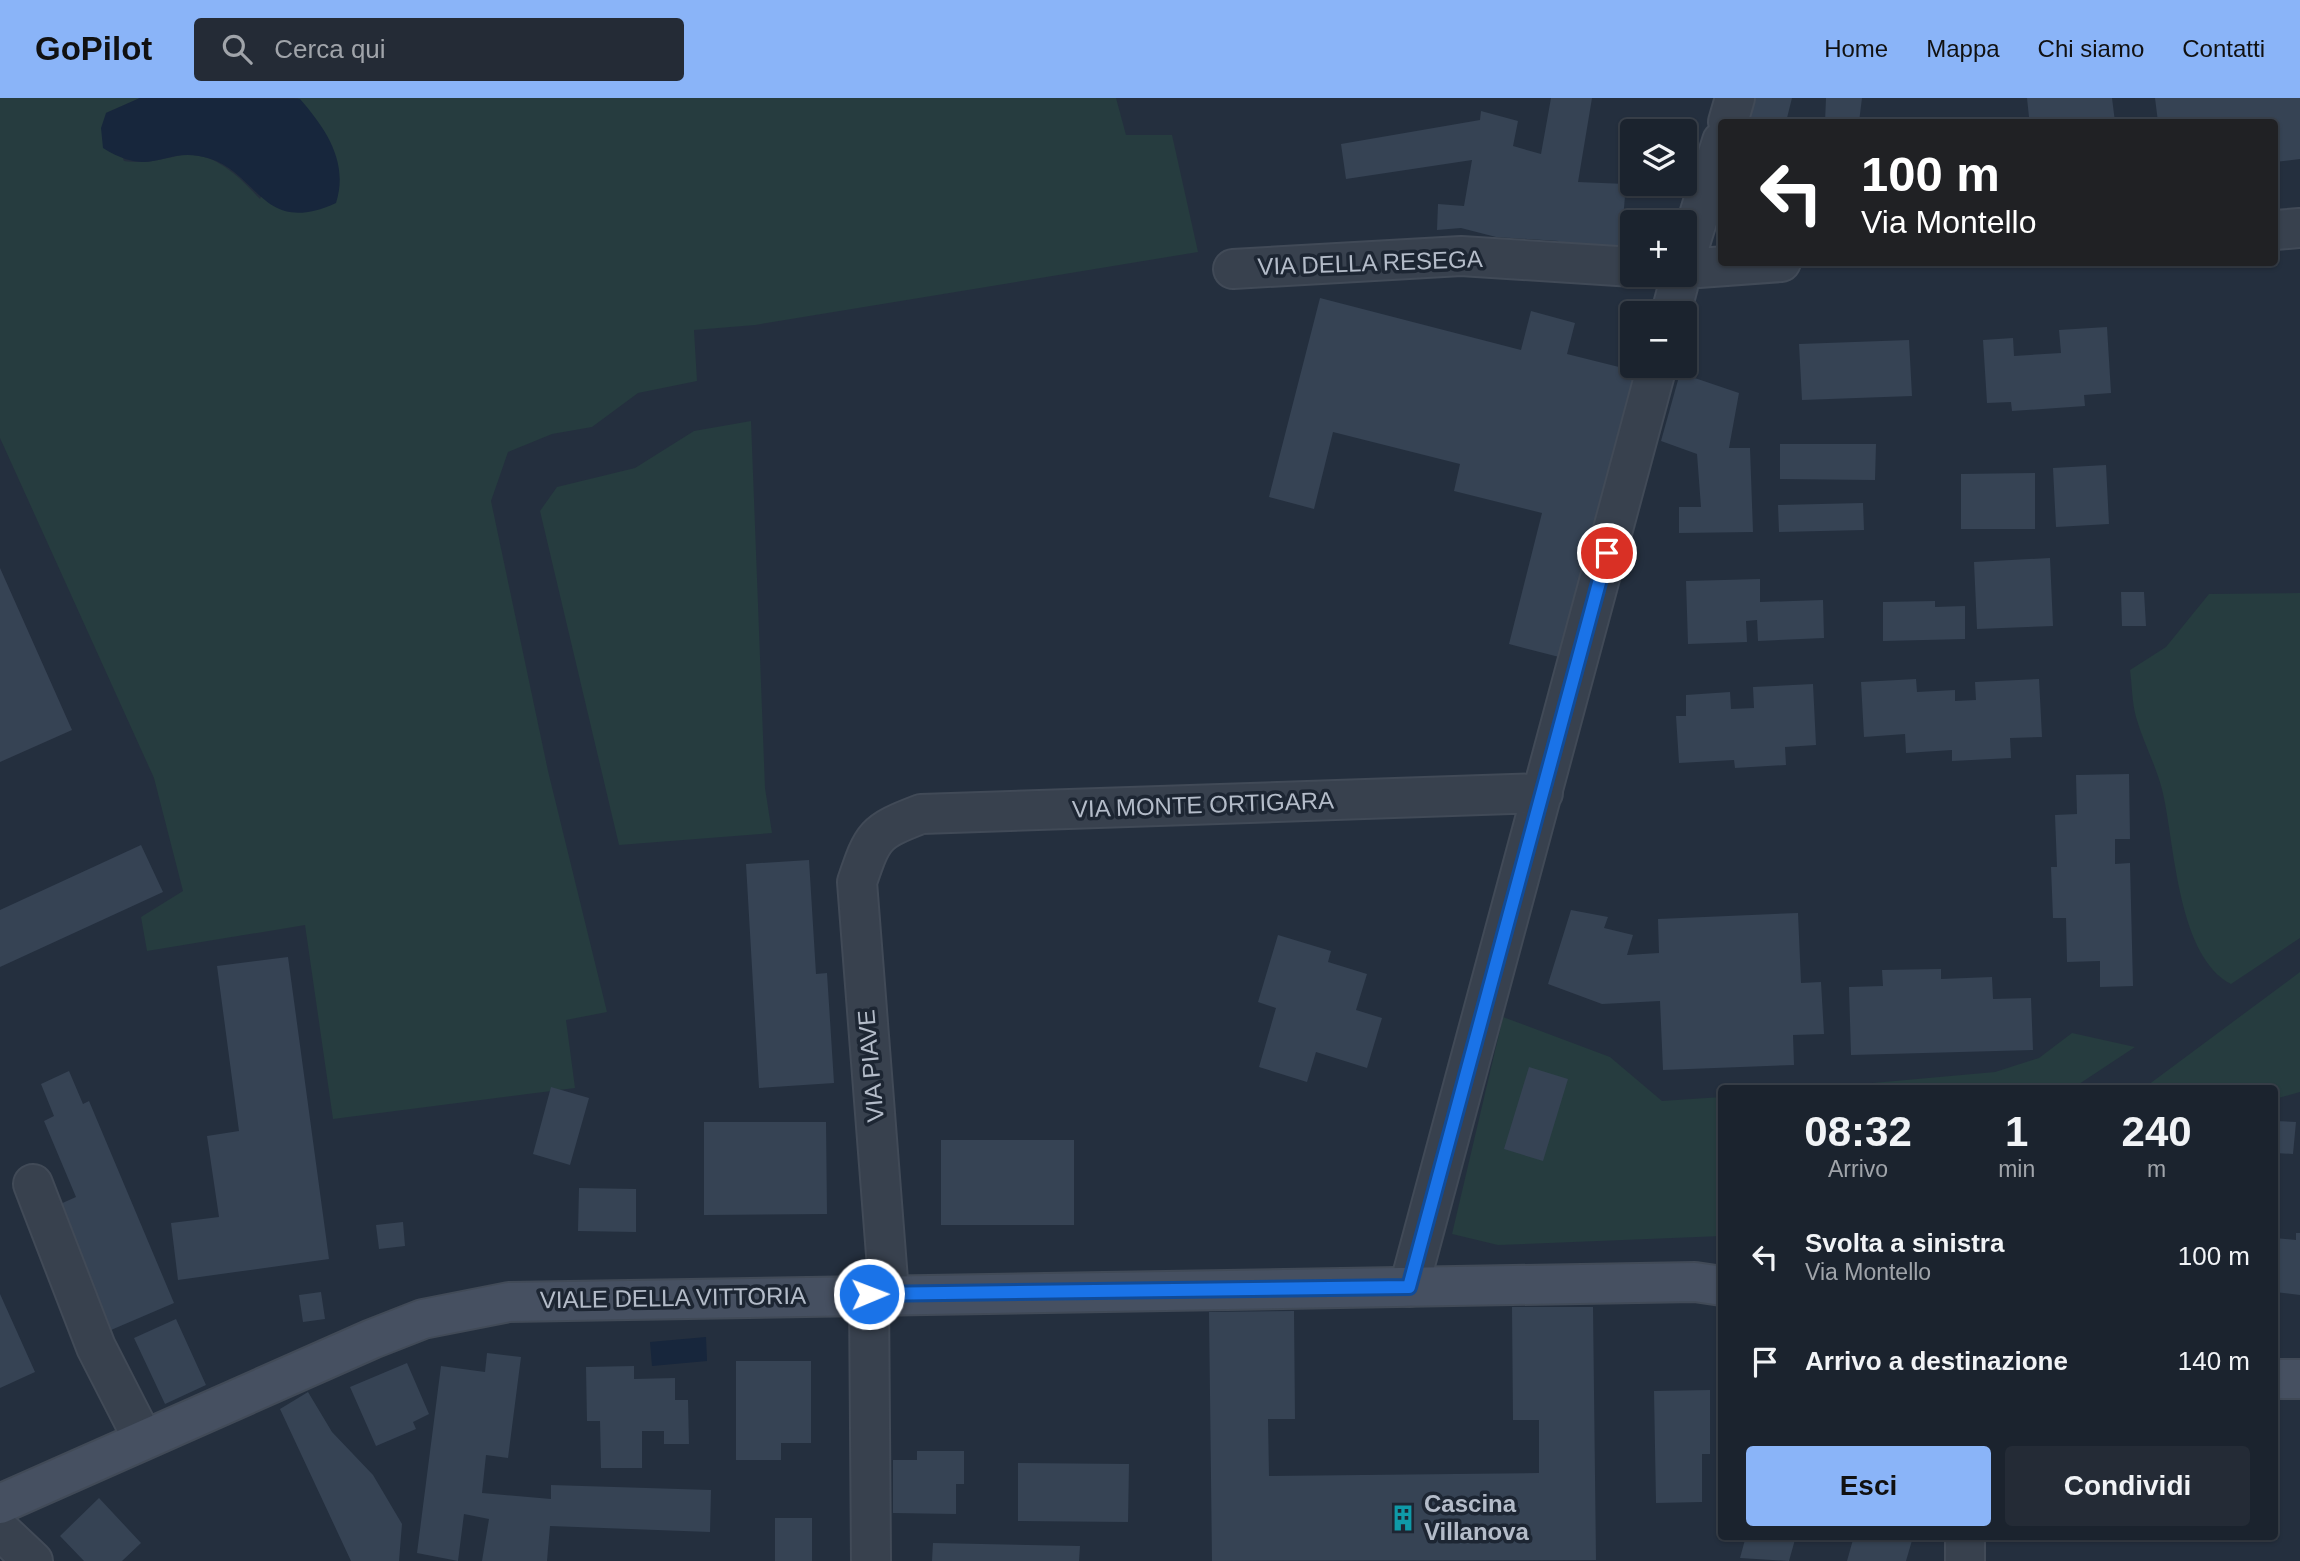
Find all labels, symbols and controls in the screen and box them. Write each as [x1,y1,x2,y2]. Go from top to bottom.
search box [194,18,684,81]
text: GoPilot [35,30,152,67]
icon: search [218,30,256,68]
text: Cerca qui [274,34,386,64]
text: Home [1824,35,1888,62]
text: Mappa [1926,35,2000,62]
text: Chi siamo [2038,35,2144,62]
text: Contatti [2182,35,2265,62]
map controls [1620,119,1697,378]
button: layers [1620,119,1697,196]
icon: left [1746,147,1837,238]
text: 100 m [1861,147,2000,201]
text: Via Montello [1861,204,2037,240]
button: + [1620,210,1697,287]
street label: VIA DELLA RESEGA [1257,245,1483,280]
button: − [1620,301,1697,378]
pin [1577,523,1637,583]
icon: arrive [1588,534,1626,572]
street label: VIA MONTE ORTIGARA [1071,786,1335,823]
street label: VIA PIAVE [852,1009,889,1123]
text: 08:32 [1804,1108,1912,1155]
text: 1 [2005,1108,2028,1155]
text: 240 [2122,1108,2192,1155]
text: Arrivo [1828,1156,1888,1182]
text: min [1998,1156,2035,1182]
text: m [2147,1156,2166,1182]
text: Svolta a sinistra [1805,1228,2004,1258]
icon: left [1746,1238,1784,1276]
text: 100 m [2178,1241,2250,1271]
position arrow [832,1257,906,1331]
text: Via Montello [1805,1259,1931,1285]
street label: VIALE DELLA VITTORIA [540,1282,806,1313]
icon: arrive [1746,1343,1784,1381]
text: Arrivo a destinazione [1805,1346,2068,1376]
text: 140 m [2178,1346,2250,1376]
button: Esci [1746,1446,1991,1526]
button: Condividi [2005,1446,2250,1526]
place label: Cascina Villanova [1424,1490,1530,1545]
building icon: Cascina Villanova [1388,1503,1418,1533]

